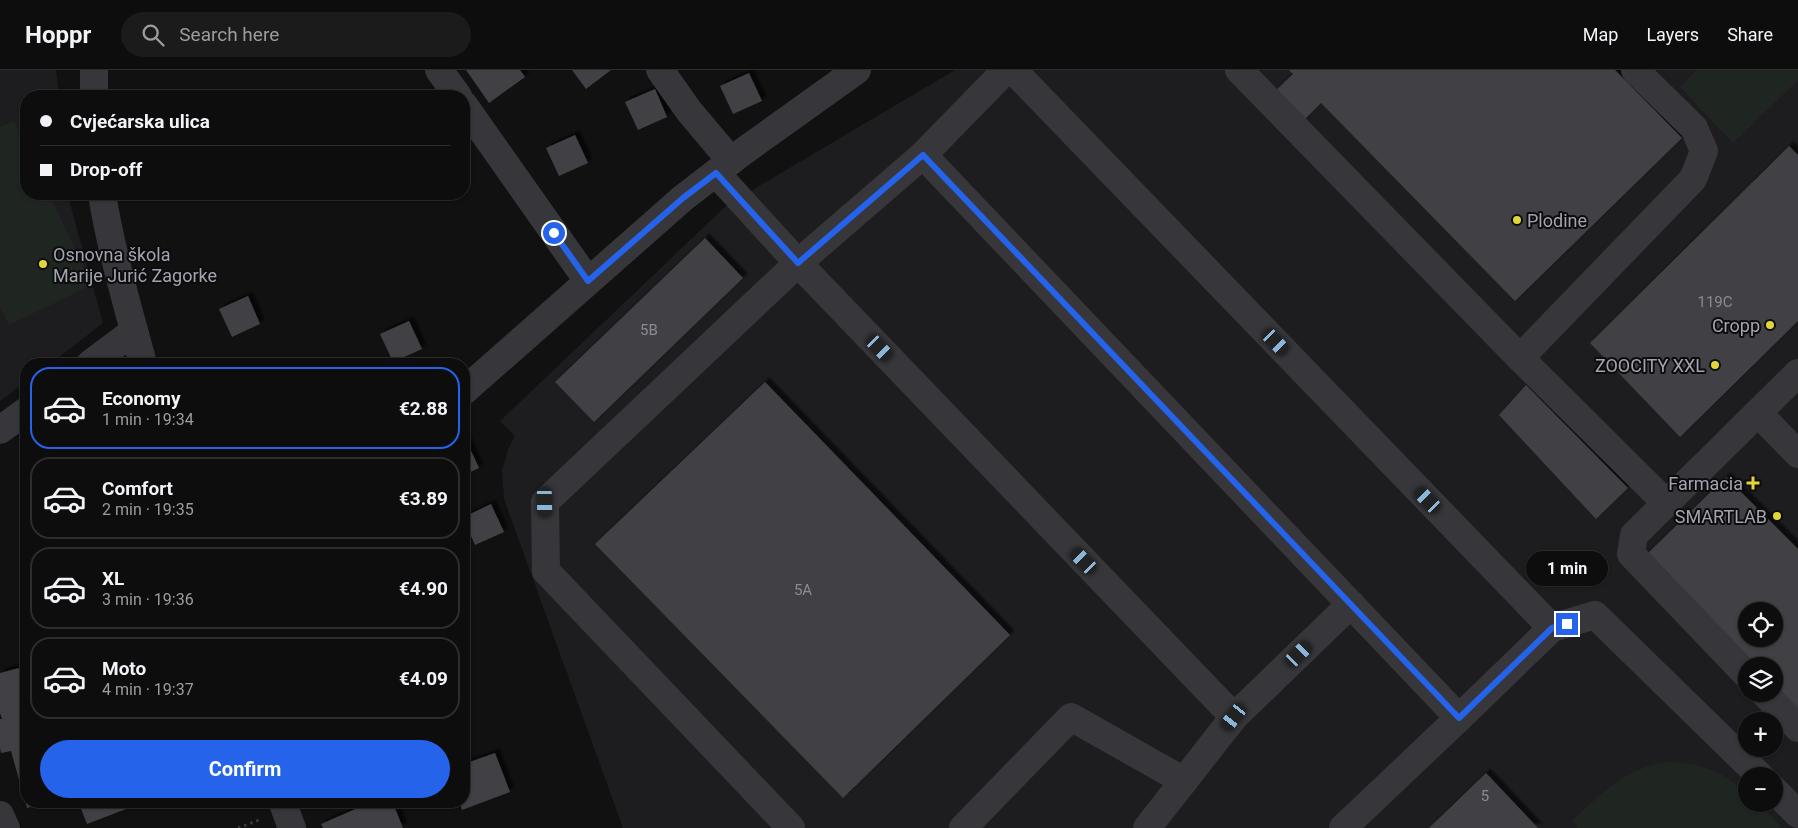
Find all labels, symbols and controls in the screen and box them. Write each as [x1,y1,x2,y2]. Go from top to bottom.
search box [121,12,471,57]
text: Hoppr [25,21,91,49]
icon: search [139,21,167,49]
text: Search here [179,23,279,46]
text: Map [1583,24,1618,45]
text: Layers [1646,24,1699,45]
text: Share [1727,24,1773,45]
text: Cvjećarska ulica [70,110,210,133]
text: Drop-off [70,158,142,181]
place label: Plodine [1527,210,1587,231]
marker: Plodine [1511,214,1523,226]
route start [543,222,565,244]
place label: Osnovna škola Marije Jurić Zagorke [53,244,217,286]
marker: Osnovna škola Marije Jurić Zagorke [37,258,49,270]
house number: 119C [1697,293,1733,311]
place label: Cropp [1712,315,1760,336]
marker: Cropp [1764,319,1776,331]
house number: 5B [640,321,658,339]
car [1260,326,1291,358]
car [864,332,895,364]
place label: ZOOCITY XXL [1595,355,1705,376]
marker: ZOOCITY XXL [1709,359,1721,371]
icon: car [42,386,87,431]
text: Economy [102,387,181,410]
text: €2.88 [399,397,448,420]
text: 1 min · 19:34 [102,410,194,429]
place label: Farmacia [1668,473,1743,494]
icon: car [42,476,87,521]
text: Comfort [102,477,173,500]
marker: Farmacia [1747,477,1759,489]
car [1412,484,1443,516]
text: €3.89 [399,487,448,510]
car [537,487,552,517]
text: 2 min · 19:35 [102,500,194,519]
place label: SMARTLAB [1675,506,1767,527]
marker: SMARTLAB [1771,510,1783,522]
car [1068,545,1099,577]
callout: 1 min [1526,552,1608,586]
text: 1 min [1547,559,1587,578]
icon: car [42,566,87,611]
text: XL [102,567,124,590]
text: €4.90 [399,577,448,600]
house number: 5A [794,581,812,599]
text: 3 min · 19:36 [102,590,194,609]
map controls [1738,602,1783,812]
button: locate [1738,602,1783,647]
route end [1556,613,1578,635]
car [1283,638,1315,670]
icon: car [42,656,87,701]
text: Moto [102,657,146,680]
button: layers [1738,657,1783,702]
text: €4.09 [399,667,448,690]
text: 4 min · 19:37 [102,680,194,699]
car [1218,701,1249,733]
button: + [1738,712,1783,757]
button: Confirm [40,740,450,798]
button: − [1738,767,1783,812]
house number: 5 [1481,787,1489,805]

